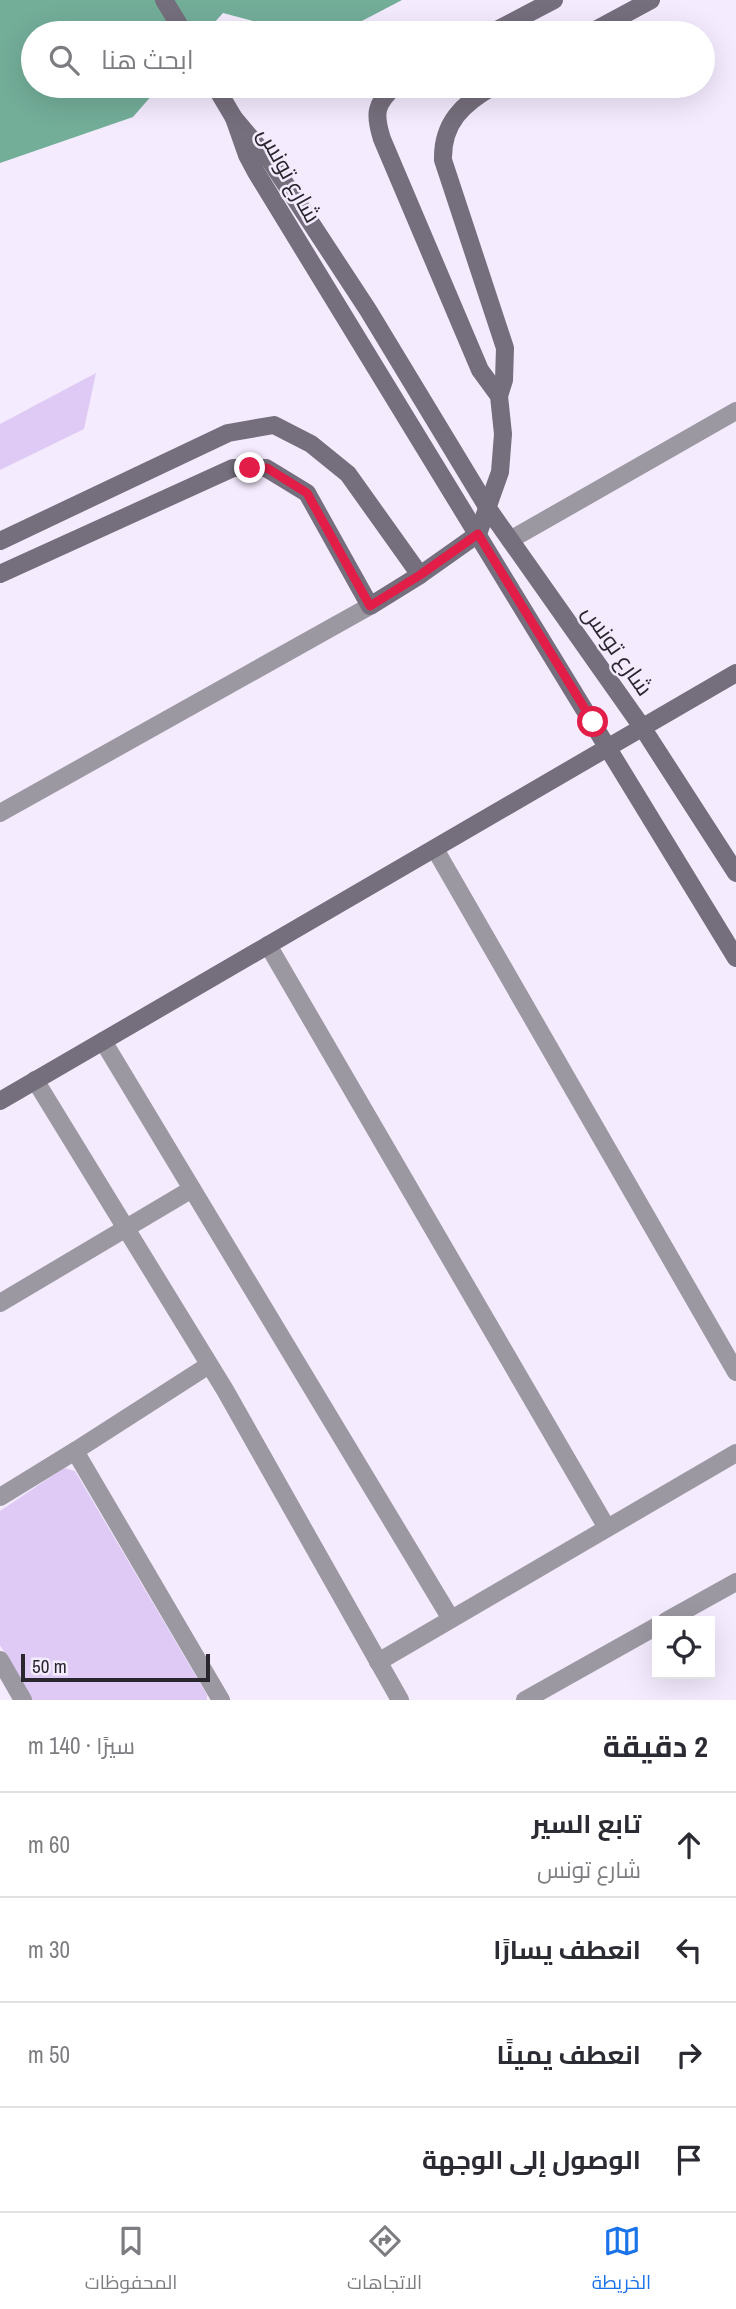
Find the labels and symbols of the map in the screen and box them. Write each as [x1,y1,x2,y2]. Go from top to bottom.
street label: شارع تونس [250,122,329,229]
route end [234,452,265,483]
street label: شارع تونس [575,598,661,702]
route start [577,706,608,737]
scale bar [21,1651,210,1683]

